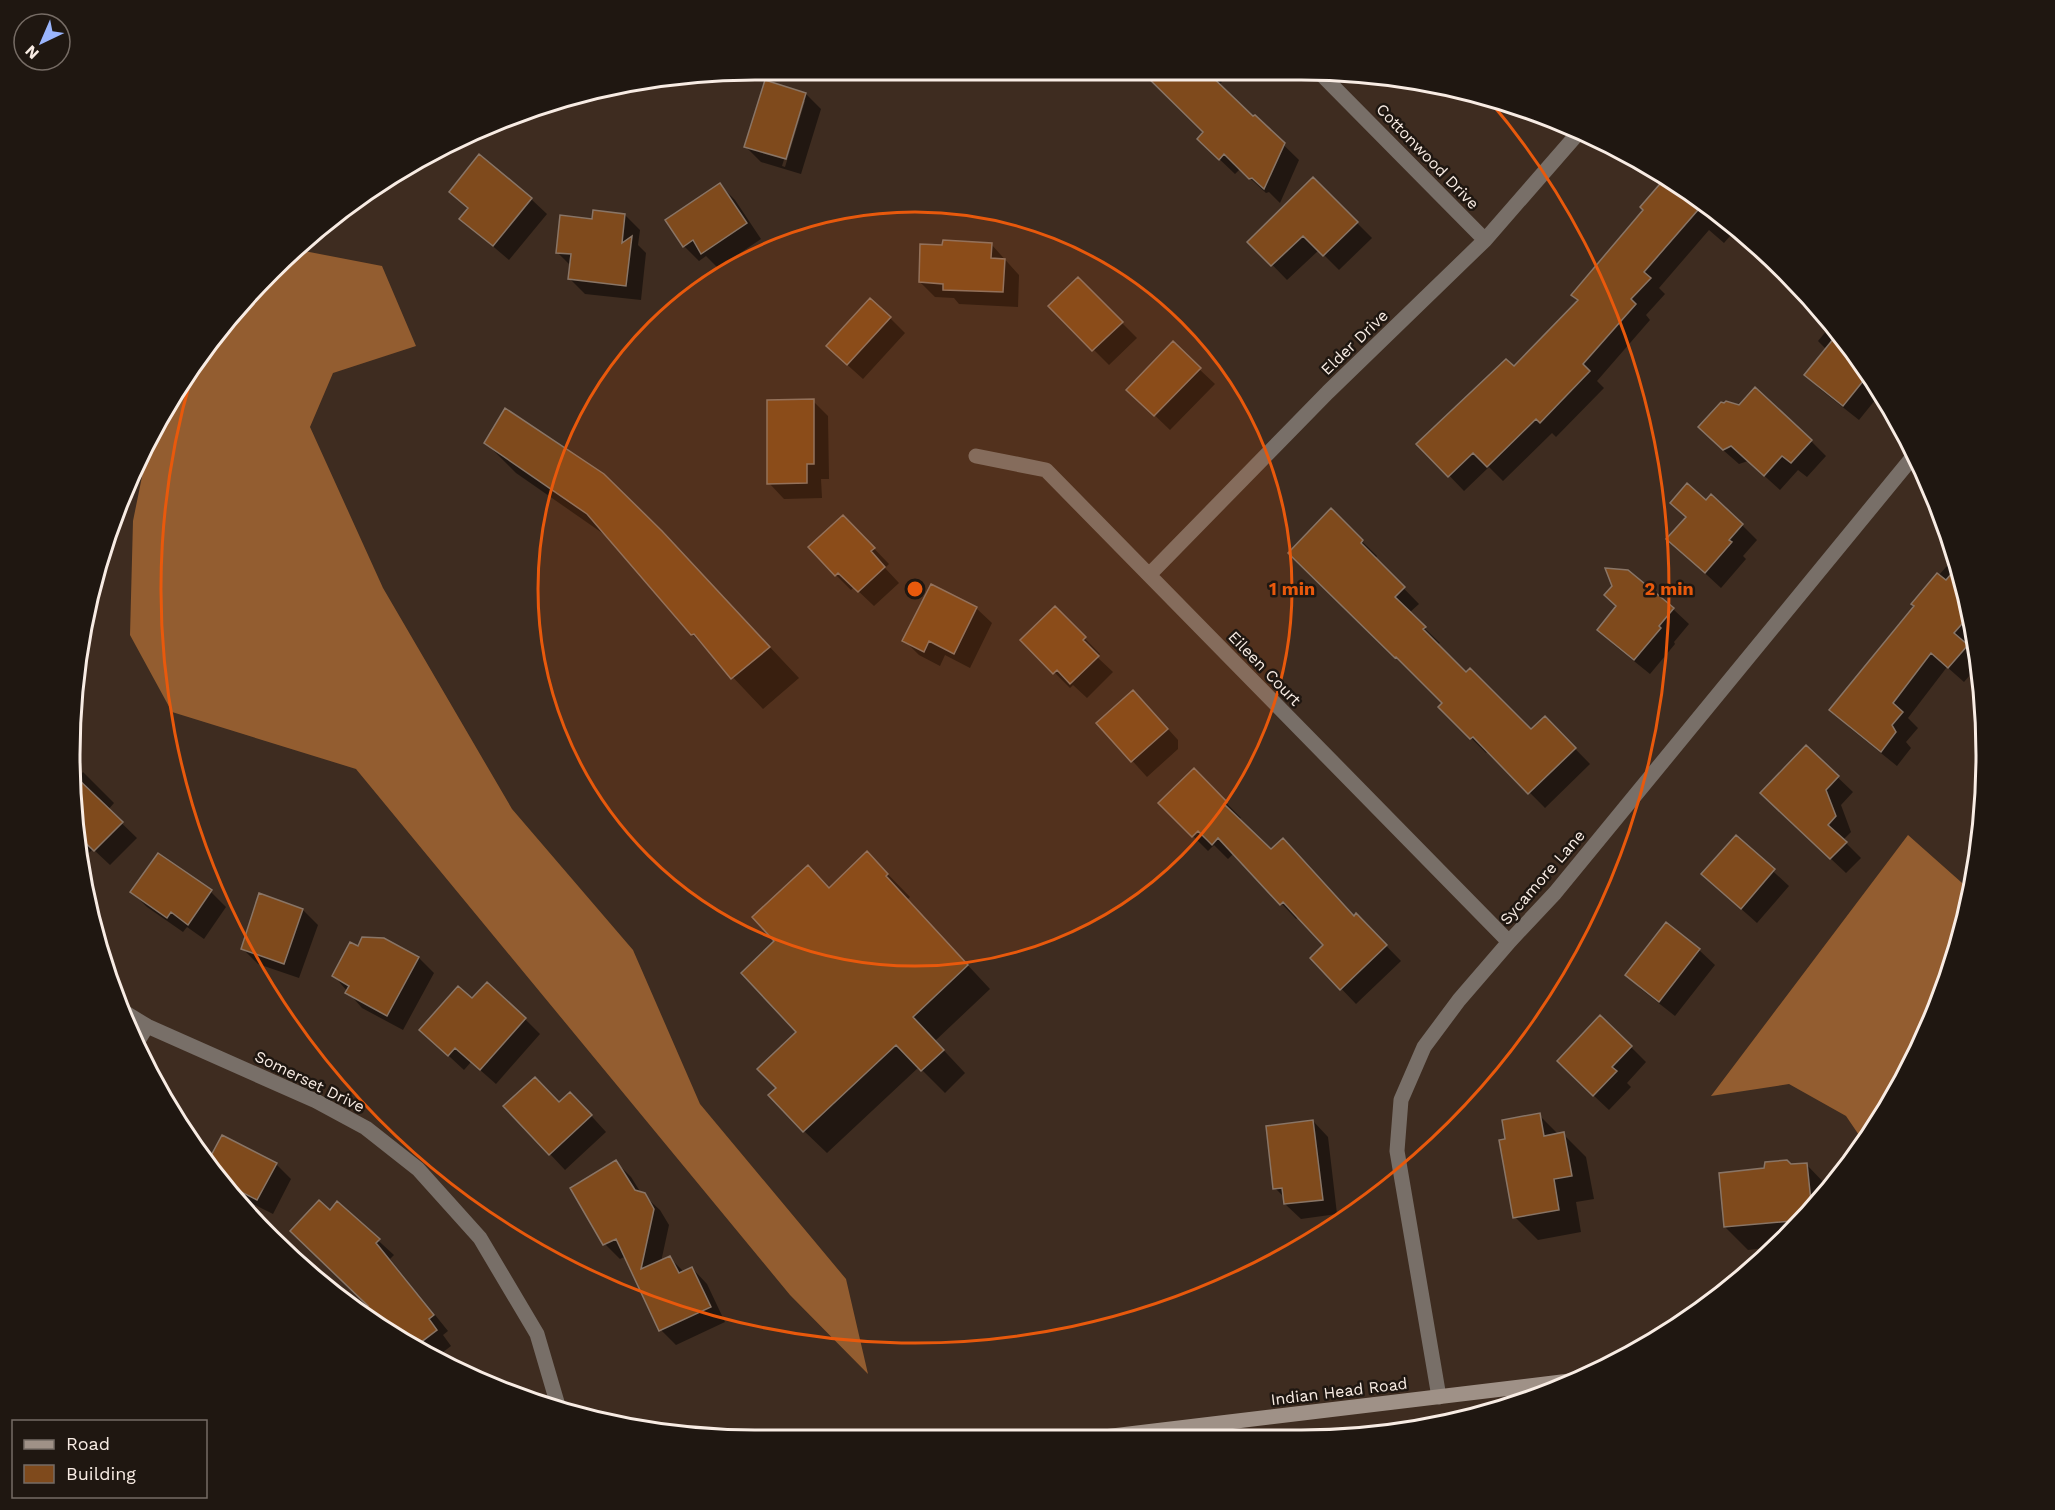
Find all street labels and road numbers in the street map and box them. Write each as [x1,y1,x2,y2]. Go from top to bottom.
street label: Cottonwood Drive [1372,99,1483,213]
street label: Elder Drive [1317,306,1392,379]
street label: Eileen Court [1224,627,1305,710]
street label: Sycamore Lane [1496,826,1589,929]
street label: Somerset Drive [252,1047,368,1116]
street label: Indian Head Road [1270,1374,1409,1409]

